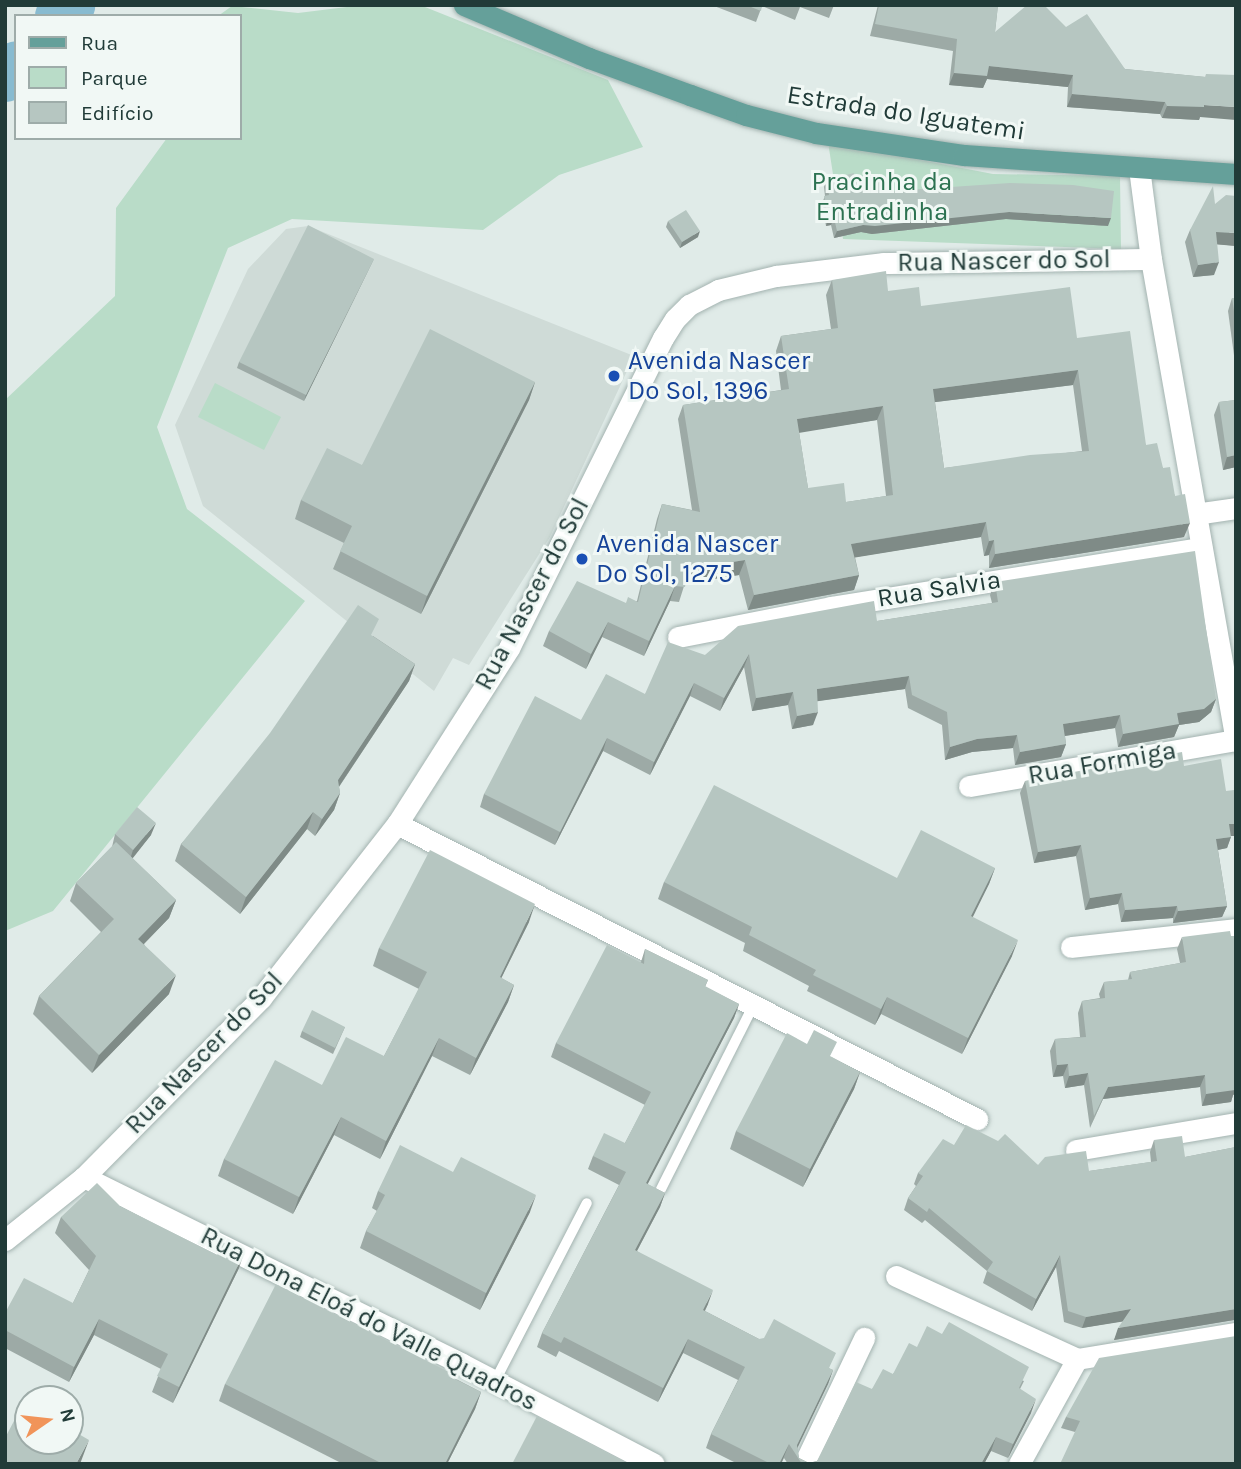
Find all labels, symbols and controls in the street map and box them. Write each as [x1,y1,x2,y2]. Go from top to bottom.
legend [14,14,242,140]
text: Rua [81,31,118,55]
text: Parque [81,66,148,90]
street label: Estrada do Iguatemi [785,79,1027,147]
text: Edifício [81,101,154,125]
park label: Pracinha da Entradinha [812,166,952,228]
street label: Rua Nascer do Sol [897,244,1111,278]
place label: Avenida Nascer Do Sol, 1396 [628,345,810,406]
marker: Avenida Nascer Do Sol, 1396 [606,368,622,384]
street label: Rua Nascer do Sol [468,493,596,695]
place label: Avenida Nascer Do Sol, 1275 [596,528,778,590]
marker: Avenida Nascer Do Sol, 1275 [574,551,590,567]
street label: Rua Salvia [875,564,1003,614]
street label: Rua Formiga [1026,735,1178,791]
street label: Rua Nascer do Sol [119,965,289,1141]
street label: Rua Dona Eloá do Valle Quadros [195,1220,543,1418]
north arrow [14,1385,84,1455]
text: N [55,1406,80,1425]

